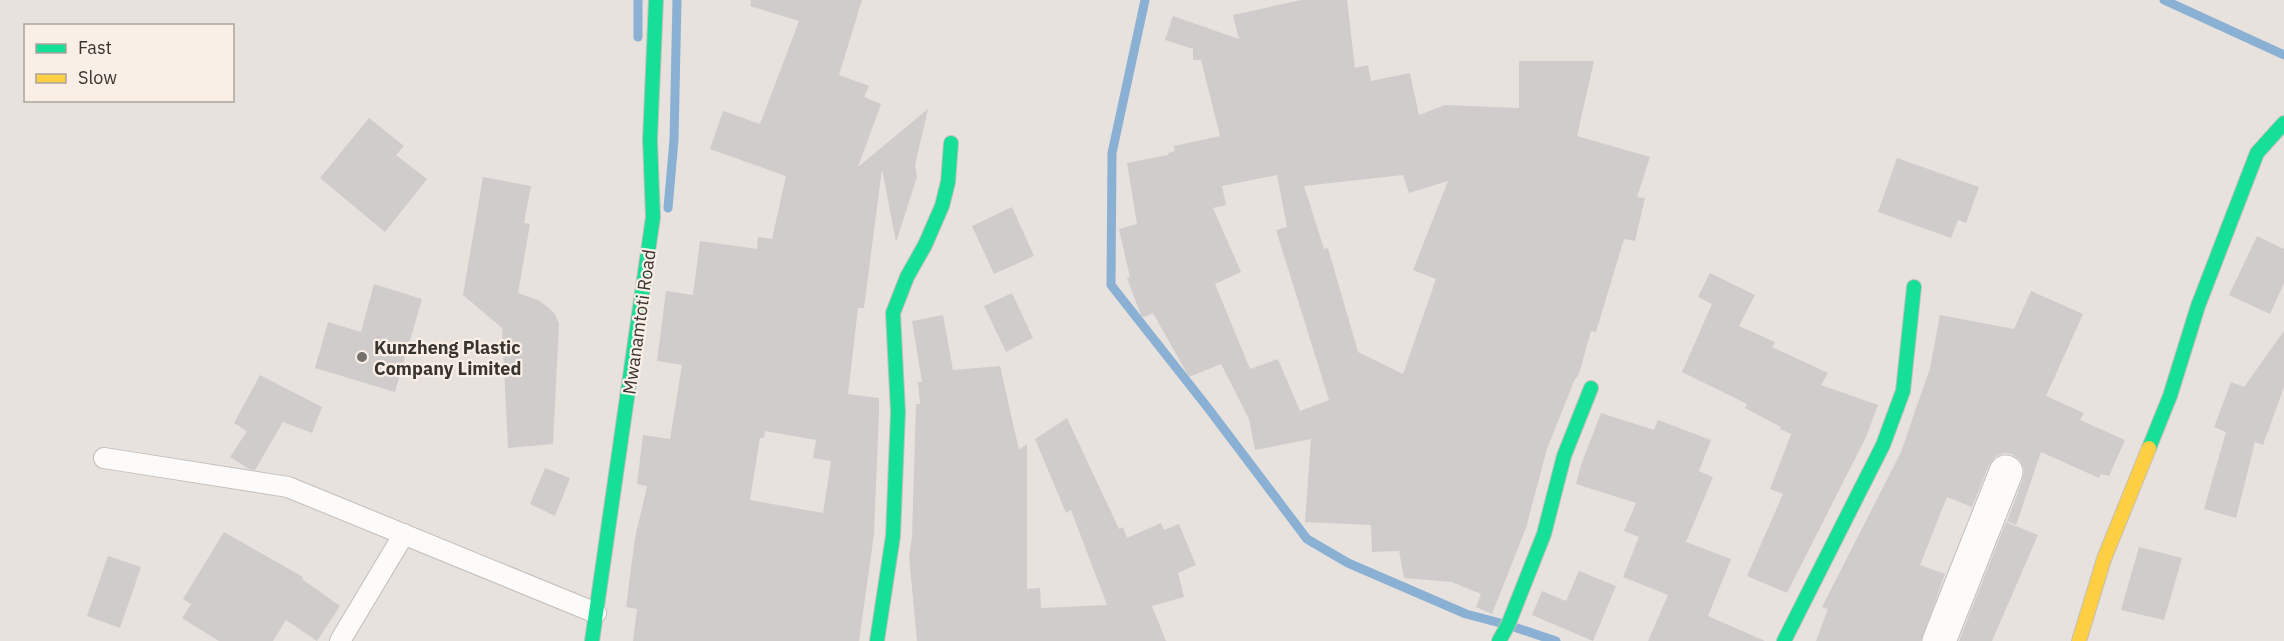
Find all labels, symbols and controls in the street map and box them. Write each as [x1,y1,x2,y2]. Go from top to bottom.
legend [24,24,234,102]
text: Fast [78,36,112,59]
text: Slow [78,66,117,89]
street label: Mwanamtoti Road [617,248,661,396]
place label: Kunzheng Plastic Company Limited [374,336,521,380]
marker: Kunzheng Plastic Company Limited [355,350,369,364]

